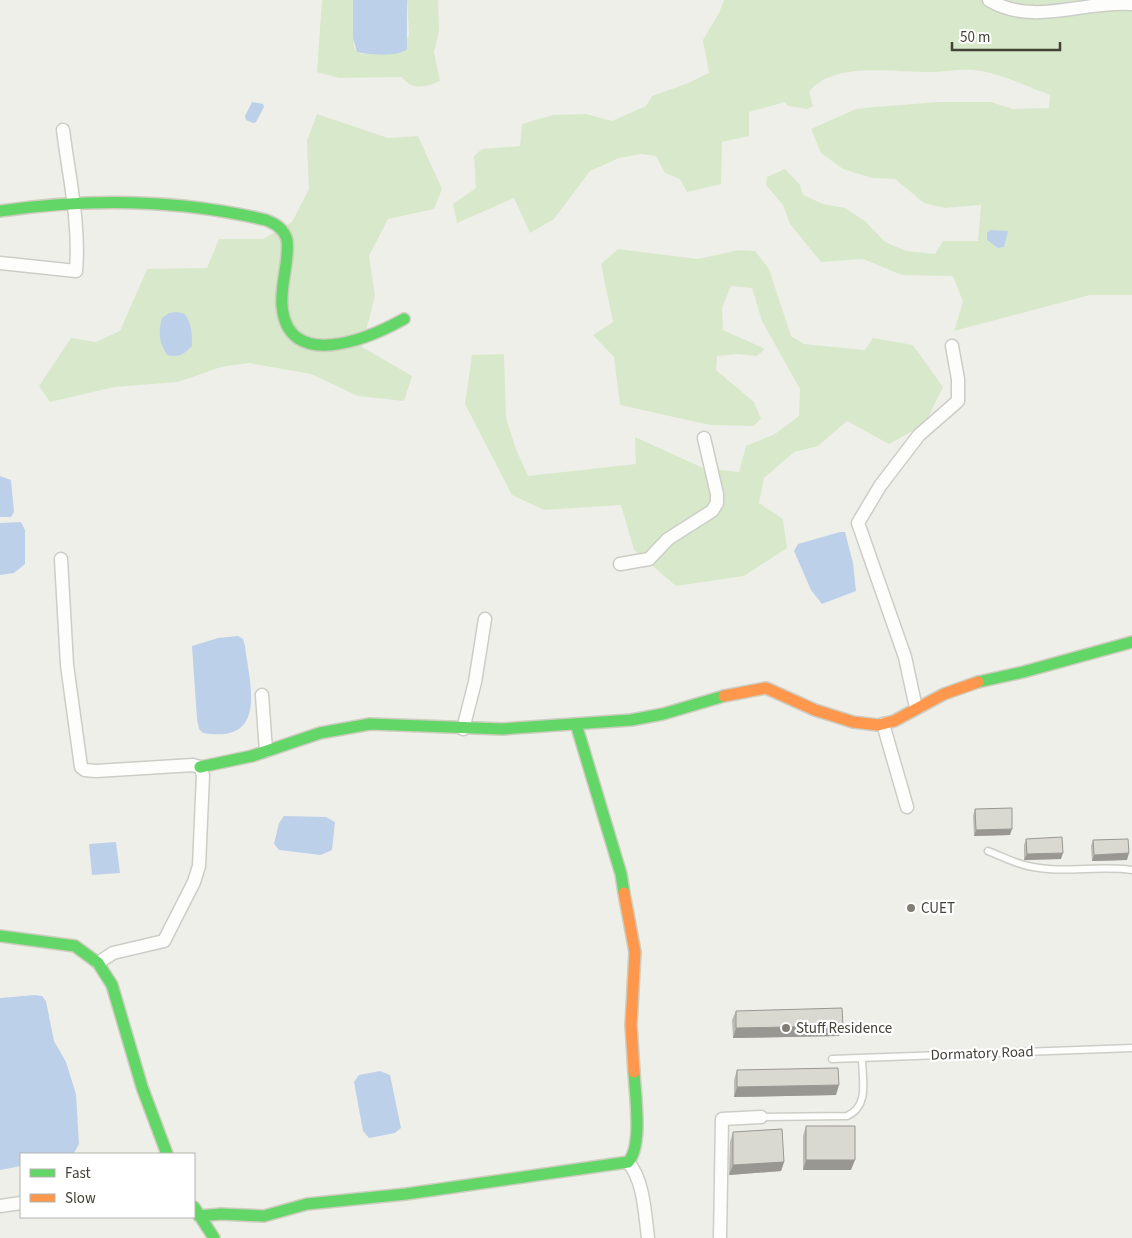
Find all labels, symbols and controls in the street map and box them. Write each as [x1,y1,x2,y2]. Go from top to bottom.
scale bar [952,20,1060,52]
text: 50 m [960,27,990,48]
place label: CUET [921,898,955,919]
marker: CUET [905,902,917,914]
place label: Stuff Residence [796,1018,892,1039]
marker: Stuff Residence [780,1022,792,1034]
street label: Dormatory Road [930,1041,1034,1066]
legend [20,1153,195,1218]
text: Fast [65,1163,91,1184]
text: Slow [65,1188,96,1209]

